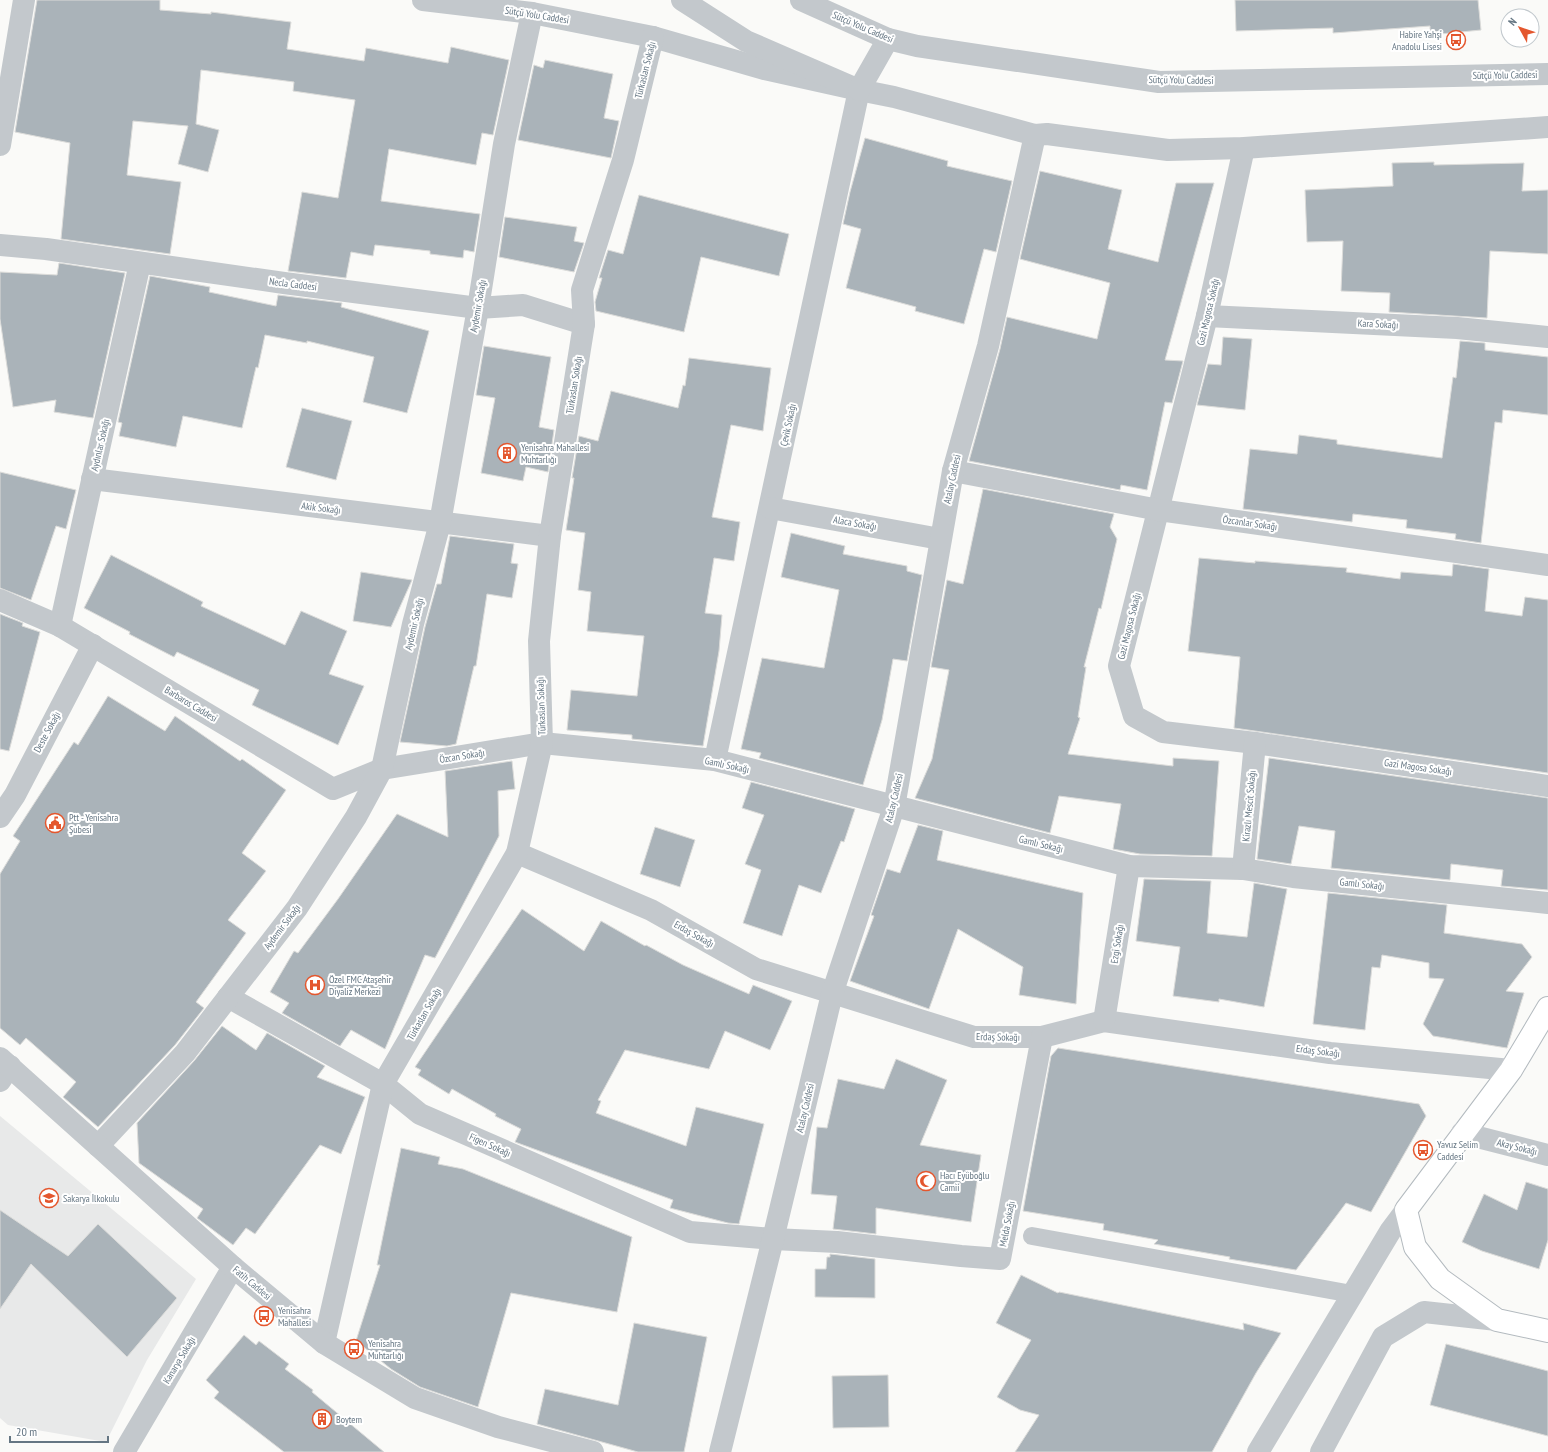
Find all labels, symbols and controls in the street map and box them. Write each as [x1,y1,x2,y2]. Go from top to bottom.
street label: Sütçü Yolu Caddesi [504,4,570,26]
street label: Sütçü Yolu Caddesi [831,8,895,46]
north arrow [1500,8,1540,48]
text: N [1505,15,1520,28]
place label: Habire Yahşi Anadolu Lisesi [1392,28,1442,53]
bus stop icon: Habire Yahşi Anadolu Lisesi [1445,29,1467,51]
street label: Türkaslan Sokağı [632,40,658,100]
street label: Sütçü Yolu Caddesi [1472,68,1538,82]
street label: Sütçü Yolu Caddesi [1148,73,1214,87]
street label: Necla Caddesi [268,275,318,293]
street label: Gazi Magosa Sokağı [1194,277,1222,347]
street label: Aydemir Sokağı [467,279,489,333]
street label: Kara Sokağı [1357,316,1399,332]
street label: Türkaslan Sokağı [563,355,585,415]
street label: Çevik Sokağı [777,403,799,447]
street label: Aydınlar Sokağı [88,418,112,472]
place label: Yenisahra Mahallesi Muhtarlığı [521,441,589,466]
building icon: Yenisahra Mahallesi Muhtarlığı [496,442,518,464]
street label: Atalay Caddesi [940,453,964,505]
street label: Akik Sokağı [301,499,341,517]
street label: Alaca Sokağı [832,513,878,533]
street label: Özcanlar Sokağı [1222,513,1278,533]
street label: Gazi Magosa Sokağı [1114,591,1144,661]
street label: Aydemir Sokağı [402,597,426,651]
street label: Türkaslan Sokağı [533,677,549,735]
street label: Barbaros Caddesi [162,683,220,725]
street label: Deste Sokağı [31,709,63,755]
street label: Özcan Sokağı [438,746,486,766]
street label: Gamlı Sokağı [704,754,750,776]
street label: Gazi Magosa Sokağı [1383,756,1453,778]
street label: Kirazlı Mescit Sokağı [1239,770,1259,842]
street label: Atalay Caddesi [882,772,906,824]
place label: Ptt - Yenisahra Şubesi [69,811,118,836]
public building icon: Ptt - Yenisahra Şubesi [44,812,66,834]
street label: Gamlı Sokağı [1018,832,1064,856]
street label: Gamlı Sokağı [1339,875,1385,893]
street label: Aydemir Sokağı [261,902,303,952]
street label: Erdaş Sokağı [672,918,716,950]
street label: Ezgi Sokağı [1108,924,1126,964]
place label: Özel FMC Ataşehir Diyaliz Merkezi [329,973,391,998]
hospital icon: Özel FMC Ataşehir Diyaliz Merkezi [304,974,326,996]
street label: Türkaslan Sokağı [404,986,444,1042]
street label: Erdaş Sokağı [976,1030,1020,1044]
street label: Erdaş Sokağı [1295,1042,1341,1060]
street label: Atalay Caddesi [793,1082,817,1134]
street label: Figen Sokağı [467,1130,513,1160]
street label: Akay Sokağı [1495,1136,1539,1158]
place label: Yavuz Selim Caddesi [1437,1138,1478,1163]
bus stop icon: Yavuz Selim Caddesi [1412,1139,1434,1161]
place label: Hacı Eyüboğlu Camii [940,1169,989,1194]
mosque icon: Hacı Eyüboğlu Camii [915,1170,937,1192]
school or university icon: Sakarya İlkokulu [38,1187,60,1209]
place label: Sakarya İlkokulu [63,1192,119,1205]
street label: Melda Sokağı [996,1200,1018,1248]
street label: Fatih Caddesi [230,1263,274,1303]
place label: Yenisahra Mahallesi [278,1304,311,1329]
bus stop icon: Yenisahra Mahallesi [253,1305,275,1327]
street label: Kanarya Sokağı [160,1334,198,1386]
place label: Yenisahra Muhtarlığı [368,1337,404,1362]
bus stop icon: Yenisahra Muhtarlığı [343,1338,365,1360]
building icon: Boytem [311,1408,333,1430]
place label: Boytem [336,1413,362,1426]
scale bar [10,1418,108,1444]
text: 20 m [16,1424,37,1439]

